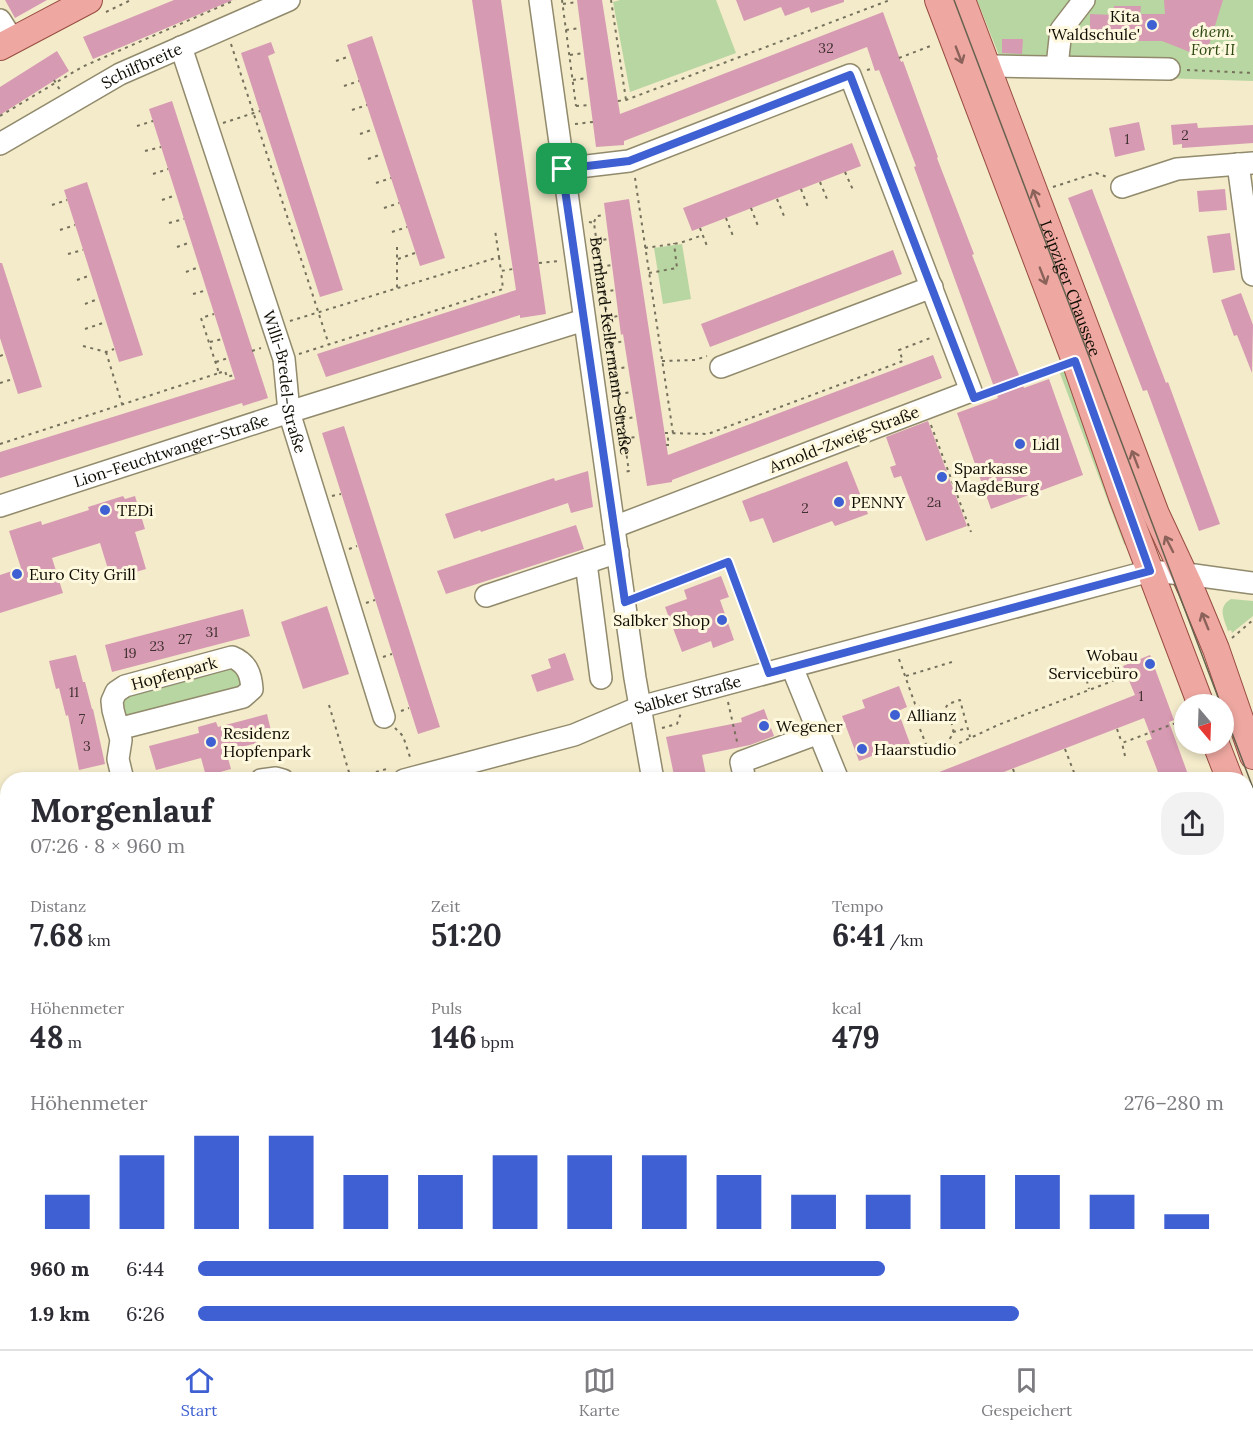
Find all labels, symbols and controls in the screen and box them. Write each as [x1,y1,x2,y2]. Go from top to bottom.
place label: Kita 'Waldschule' [1048,6,1140,44]
marker: Kita 'Waldschule' [1145,18,1159,32]
park label: ehem. Fort II [1191,21,1235,59]
street label: Schilfbreite [97,38,185,93]
house number: 32 [818,39,834,57]
one-way arrow [954,45,965,63]
house number: 2 [1181,126,1189,144]
house number: 1 [1124,130,1130,148]
pin [536,143,587,194]
icon: arrive [545,152,578,185]
one-way arrow [1030,189,1041,208]
street label: Leipziger Chaussee [1036,217,1106,359]
street label: Bernhard-Kellermann-Straße [586,235,637,457]
one-way arrow [1038,266,1049,285]
street label: Willi-Bredel-Straße [259,308,311,456]
street label: Arnold-Zweig-Straße [765,401,922,477]
street label: Lion-Feuchtwanger-Straße [71,409,272,491]
place label: Lidl [1032,434,1060,454]
marker: Lidl [1013,437,1027,451]
one-way arrow [1129,450,1140,469]
place label: Sparkasse MagdeBurg [954,458,1040,496]
marker: Sparkasse MagdeBurg [935,470,949,484]
place label: PENNY [851,492,906,512]
house number: 2a [927,493,941,511]
marker: PENNY [832,495,846,509]
house number: 2 [801,499,809,517]
place label: TEDi [117,500,154,520]
marker: TEDi [98,503,112,517]
one-way arrow [1163,536,1175,554]
place label: Euro City Grill [29,564,136,584]
marker: Euro City Grill [10,567,24,581]
place label: Salbker Shop [613,610,710,630]
one-way arrow [1199,612,1210,631]
marker: Salbker Shop [715,613,729,627]
house number: 31 [206,623,218,641]
house number: 27 [178,630,193,648]
house number: 23 [149,637,165,655]
house number: 19 [123,644,137,662]
place label: Wobau Servicebüro [1048,645,1138,683]
street label: Hopfenpark [129,652,219,694]
marker: Wobau Servicebüro [1143,657,1157,671]
street label: Salbker Straße [631,670,743,718]
house number: 11 [69,683,79,701]
house number: 1 [1138,687,1144,705]
north arrow [1174,694,1234,754]
map controls [1174,694,1234,754]
place label: Allianz [906,705,956,725]
marker: Allianz [888,708,902,722]
house number: 7 [79,710,86,728]
place label: Wegener [776,716,843,736]
marker: Wegener [757,719,771,733]
place label: Residenz Hopfenpark [223,723,311,761]
marker: Residenz Hopfenpark [204,735,218,749]
house number: 3 [83,737,91,755]
place label: Haarstudio [874,739,956,759]
marker: Haarstudio [855,742,869,756]
text: Morgenlauf [30,789,213,831]
button: share [1161,792,1224,855]
text: 07:26 · 8 × 960 m [30,833,185,858]
text: Distanz [30,896,86,916]
text: Zeit [431,896,460,916]
text: Tempo [832,896,883,916]
text: 7.68 [30,916,84,954]
text: 51:20 [431,916,502,954]
text: 6:41 [832,916,885,954]
text: km [84,930,111,950]
text: /km [885,930,924,950]
text: Höhenmeter [30,998,124,1018]
text: Puls [431,998,462,1018]
text: kcal [832,998,862,1018]
text: 48 [30,1018,64,1056]
text: 146 [431,1018,477,1056]
text: 479 [832,1018,880,1056]
text: m [64,1032,82,1052]
text: bpm [477,1032,514,1052]
text: Höhenmeter [30,1090,148,1115]
text: 276–280 m [1124,1090,1224,1115]
text: 960 m [30,1256,89,1281]
text: 6:44 [126,1256,164,1281]
text: 1.9 km [30,1301,90,1326]
text: 6:26 [126,1301,165,1326]
tab: Start [181,1364,217,1420]
tab: Karte [579,1364,620,1420]
tab: Gespeichert [981,1364,1072,1420]

